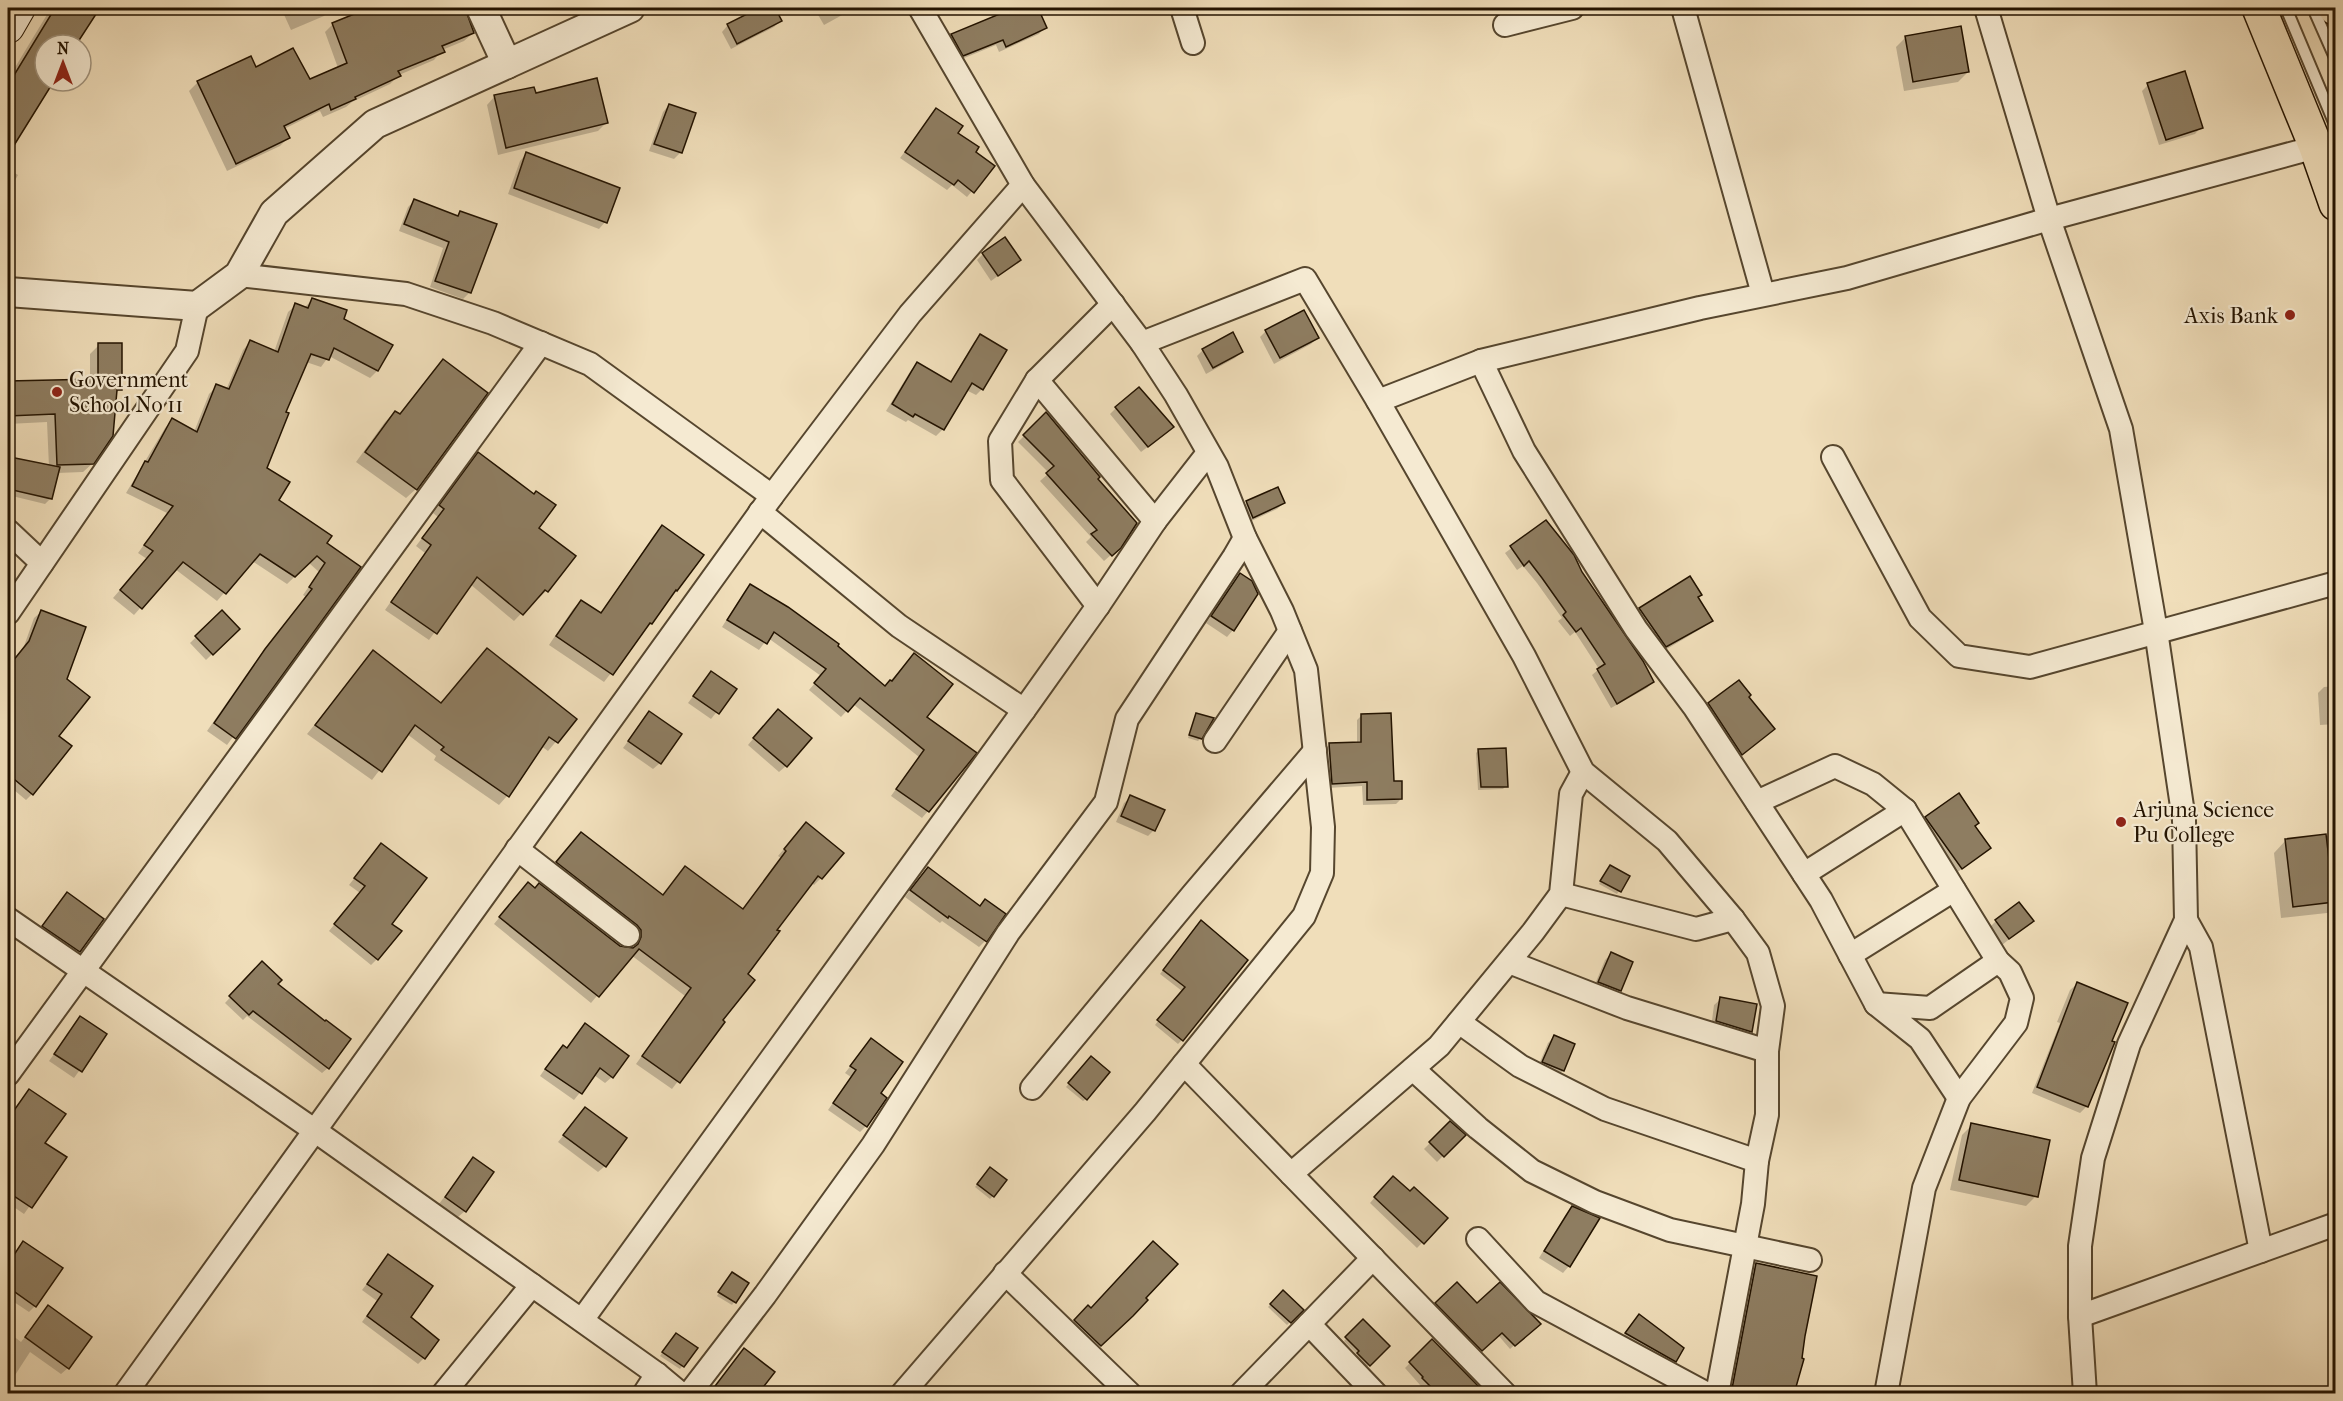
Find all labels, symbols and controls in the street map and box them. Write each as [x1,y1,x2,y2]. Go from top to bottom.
north arrow [33,33,93,93]
text: N [57,39,70,58]
place label: Axis Bank [2183,303,2279,329]
marker: Axis Bank [2283,308,2297,322]
place label: Government School No 11 [69,367,189,418]
marker: Government School No 11 [50,385,64,399]
place label: Arjuna Science Pu College [2132,797,2274,848]
marker: Arjuna Science Pu College [2114,815,2128,829]

